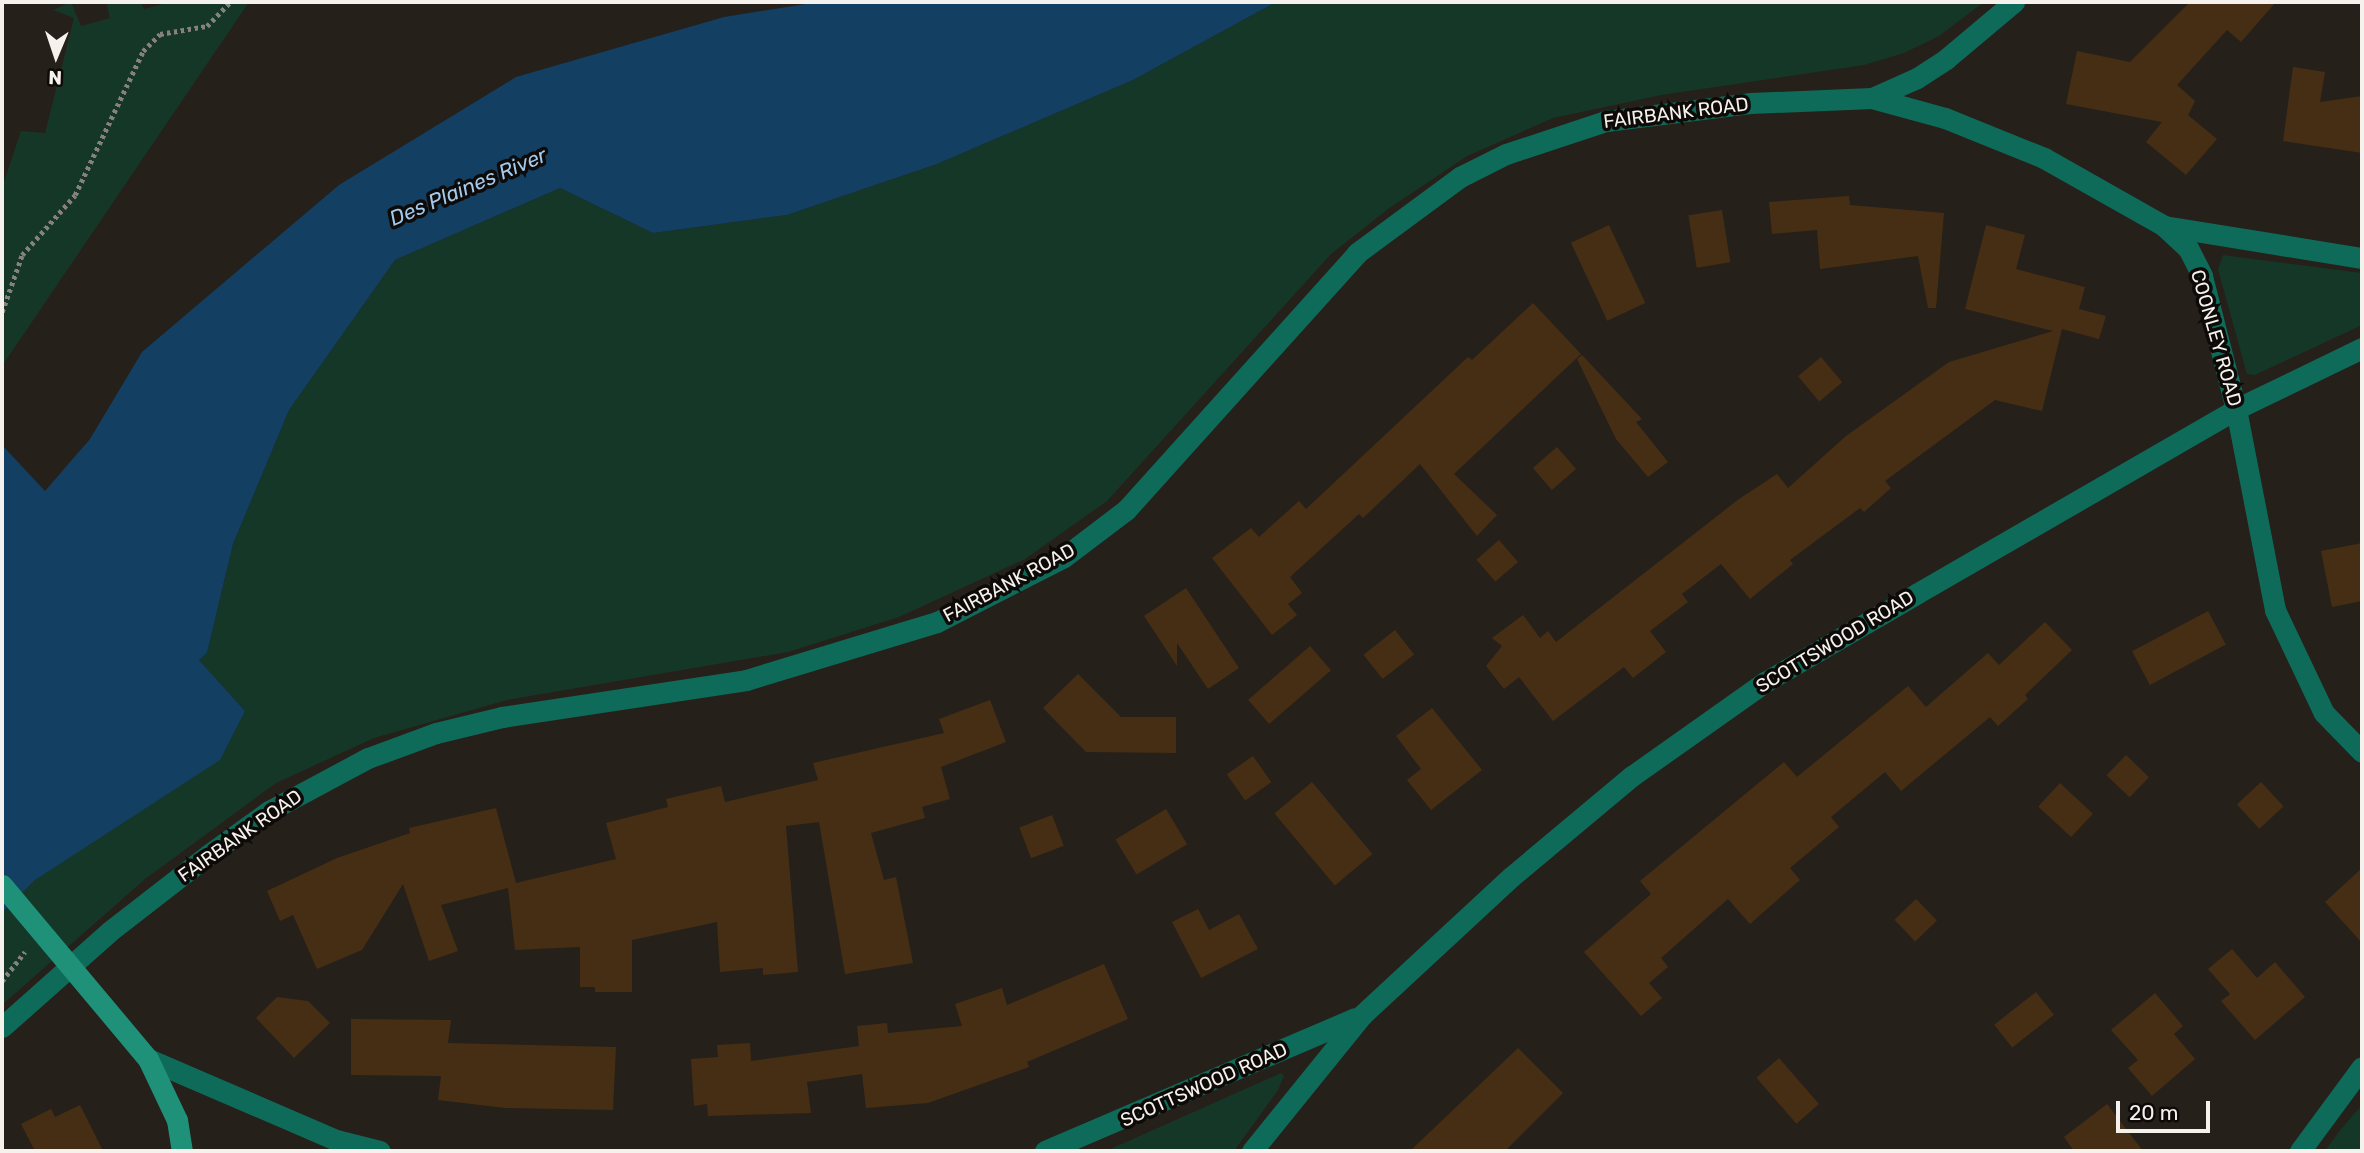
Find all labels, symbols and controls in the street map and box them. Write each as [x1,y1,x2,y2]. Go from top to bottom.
north arrow [21,21,91,91]
text: N [48,66,62,89]
street label: FAIRBANK ROAD [1602,93,1750,133]
water label: Des Plaines River [386,143,550,231]
street label: COONLEY ROAD [2186,267,2246,409]
street label: FAIRBANK ROAD [939,539,1079,627]
street label: SCOTTSWOOD ROAD [1752,586,1918,698]
street label: FAIRBANK ROAD [174,785,306,887]
street label: SCOTTSWOOD ROAD [1117,1038,1291,1132]
scale bar [2119,1086,2214,1130]
text: 20 m [2129,1100,2178,1125]

